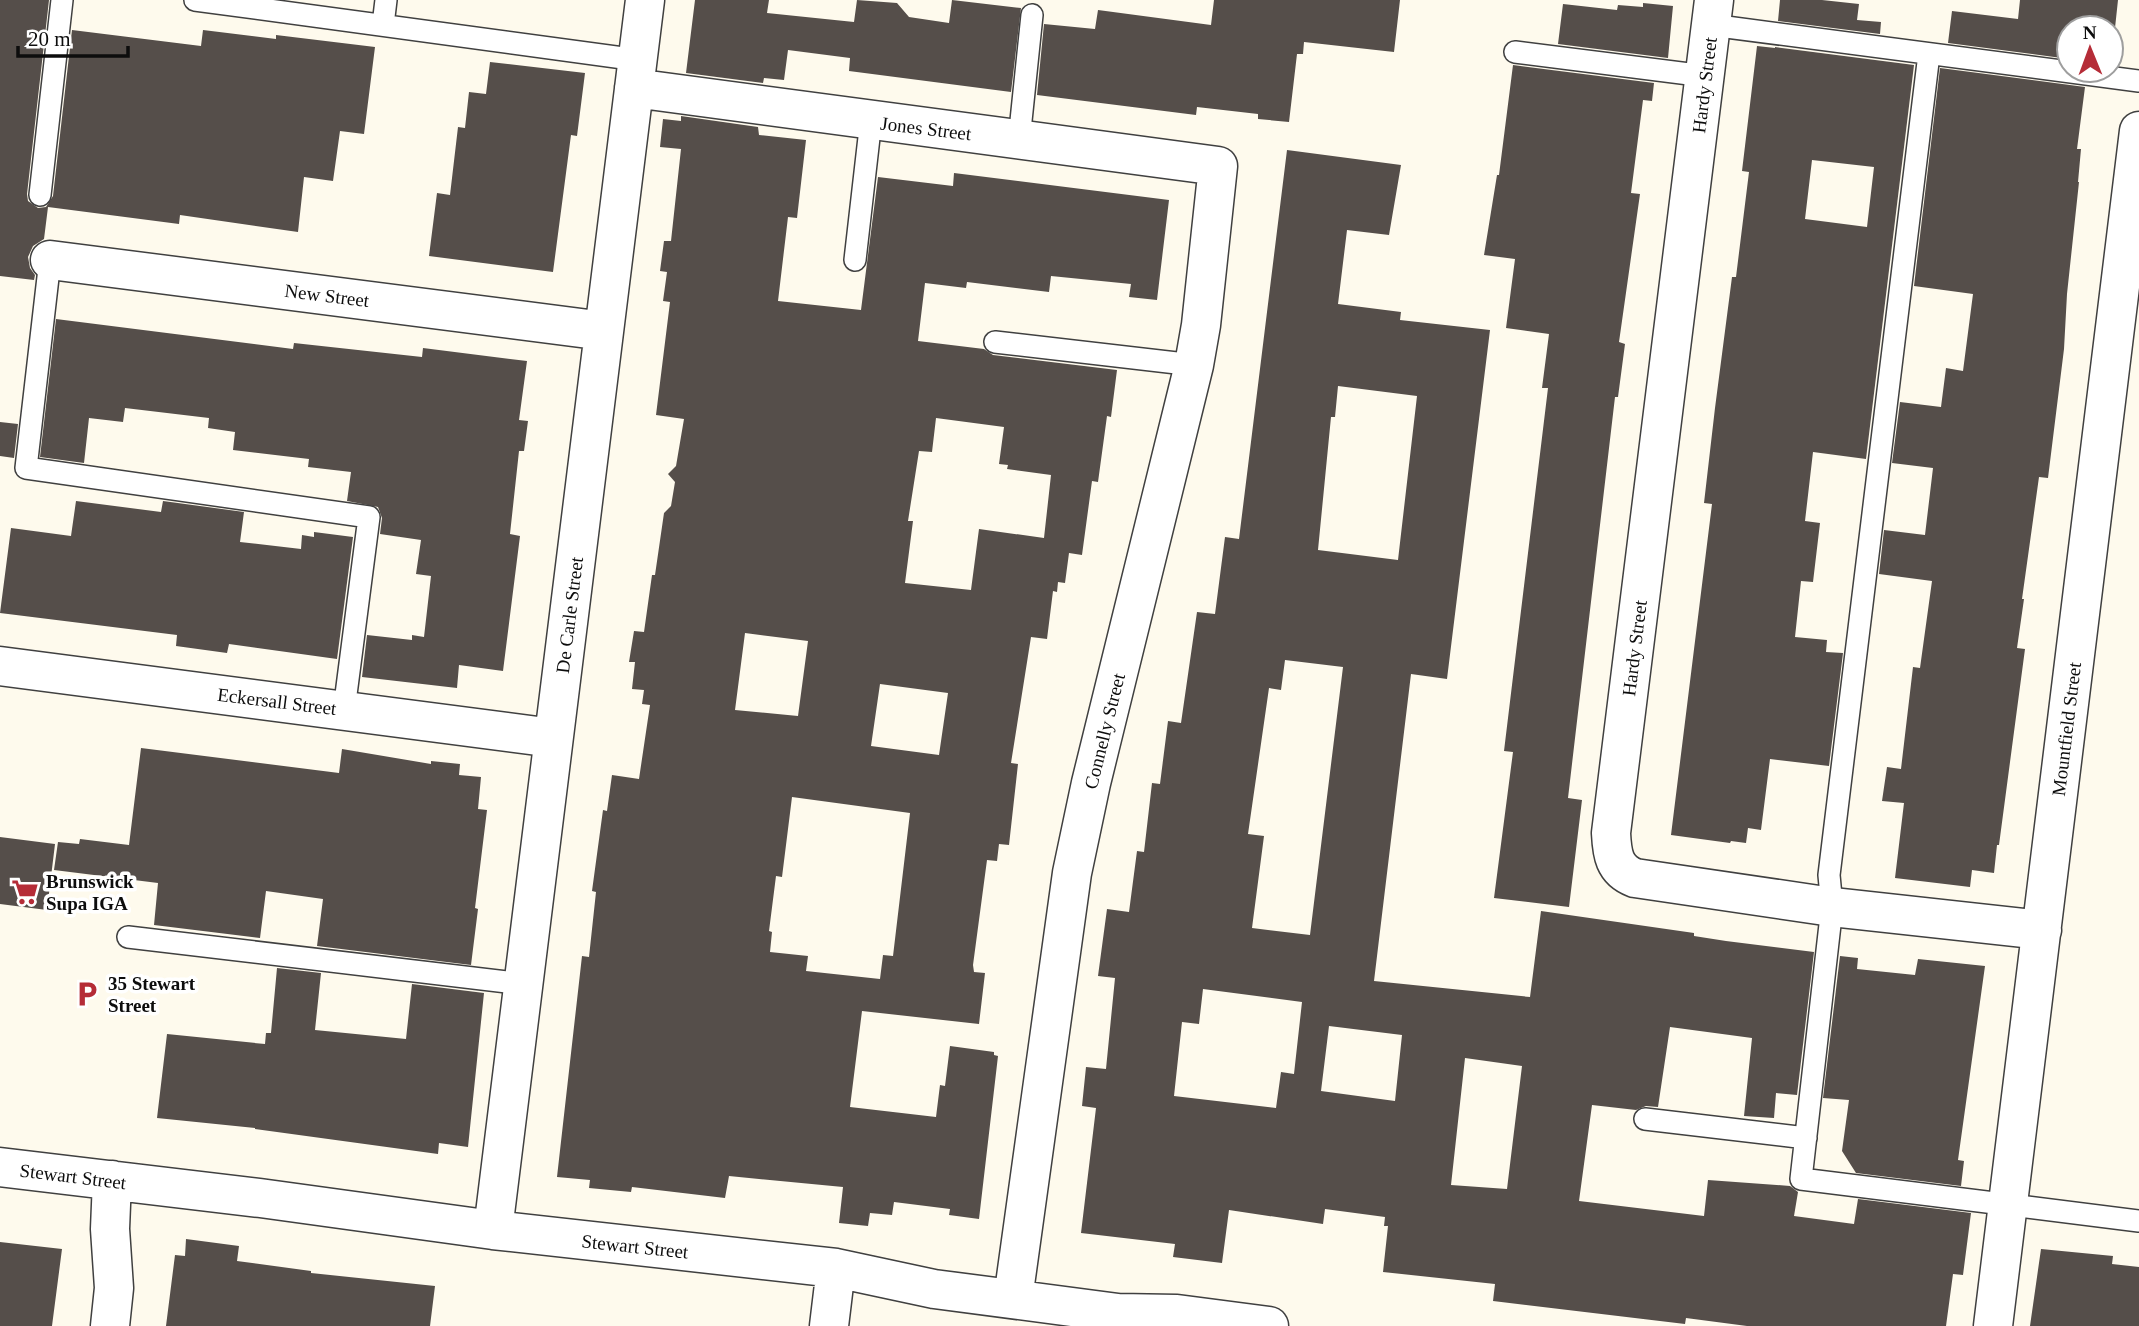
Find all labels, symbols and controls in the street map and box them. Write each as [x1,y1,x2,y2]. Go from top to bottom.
scale bar [18,14,128,58]
north arrow [2055,14,2125,84]
text: N [2083,22,2097,43]
text: 20 m [28,27,71,51]
street label: Hardy Street [1688,35,1721,134]
street label: Jones Street [879,113,973,145]
street label: New Street [283,280,371,311]
street label: De Carle Street [552,555,587,674]
street label: Hardy Street [1618,598,1651,697]
street label: Mountfield Street [2048,660,2085,797]
street label: Connelly Street [1080,670,1129,791]
street label: Eckersall Street [216,684,338,719]
place label: Brunswick Supa IGA [46,871,134,914]
supermarket icon: Brunswick Supa IGA [10,877,40,907]
place label: 35 Stewart Street [108,973,196,1016]
parking icon: 35 Stewart Street [72,979,102,1009]
street label: Stewart Street [19,1160,128,1194]
street label: Stewart Street [581,1230,690,1263]

